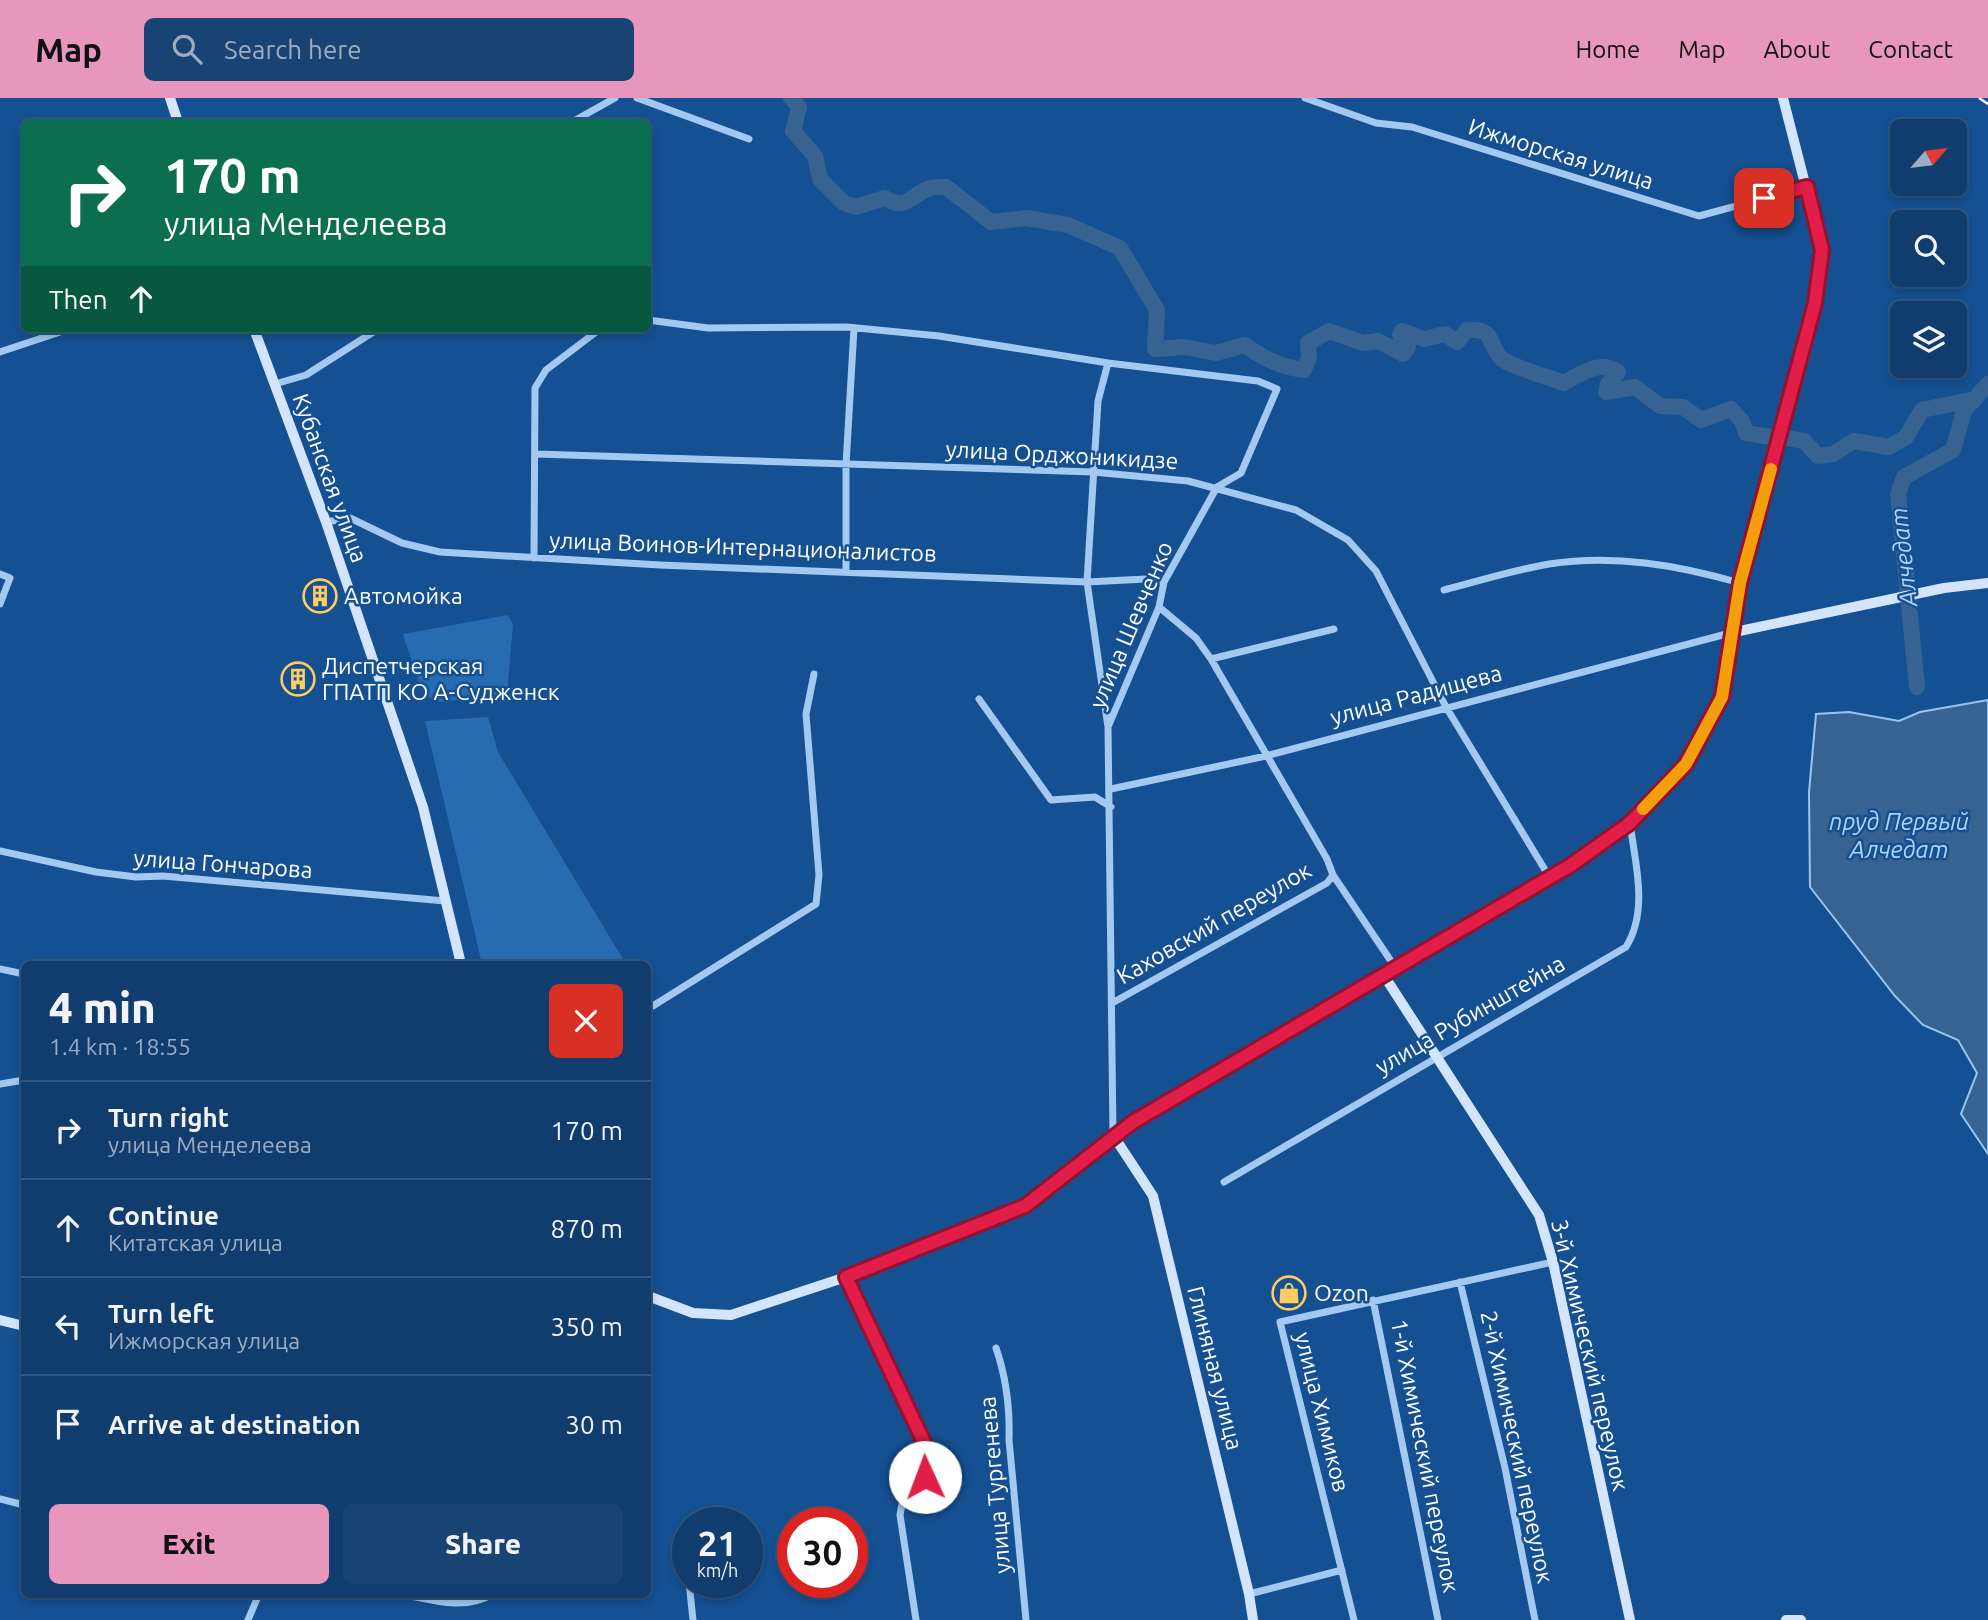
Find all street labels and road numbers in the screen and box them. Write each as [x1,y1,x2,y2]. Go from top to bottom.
street label: Ижморская улица [1466,113,1657,194]
street label: Кубанская улица [288,390,373,566]
street label: улица Орджоникидзе [945,436,1179,473]
street label: улица Воинов-Интернационалистов [549,527,937,566]
street label: улица Шевченко [1084,538,1177,712]
street label: улица Радищева [1327,660,1504,729]
street label: улица Гончарова [133,845,313,882]
street label: Каховский переулок [1112,857,1315,988]
street label: улица Рубинштейна [1371,950,1569,1079]
street label: 3-й Химический переулок [1547,1217,1634,1493]
street label: Глиняная улица [1183,1283,1248,1452]
street label: 2-й Химический переулок [1476,1308,1559,1586]
street label: 1-й Химический переулок [1387,1317,1464,1595]
street label: улица Химиков [1291,1329,1354,1494]
street label: улица Тургенева [974,1395,1015,1575]

